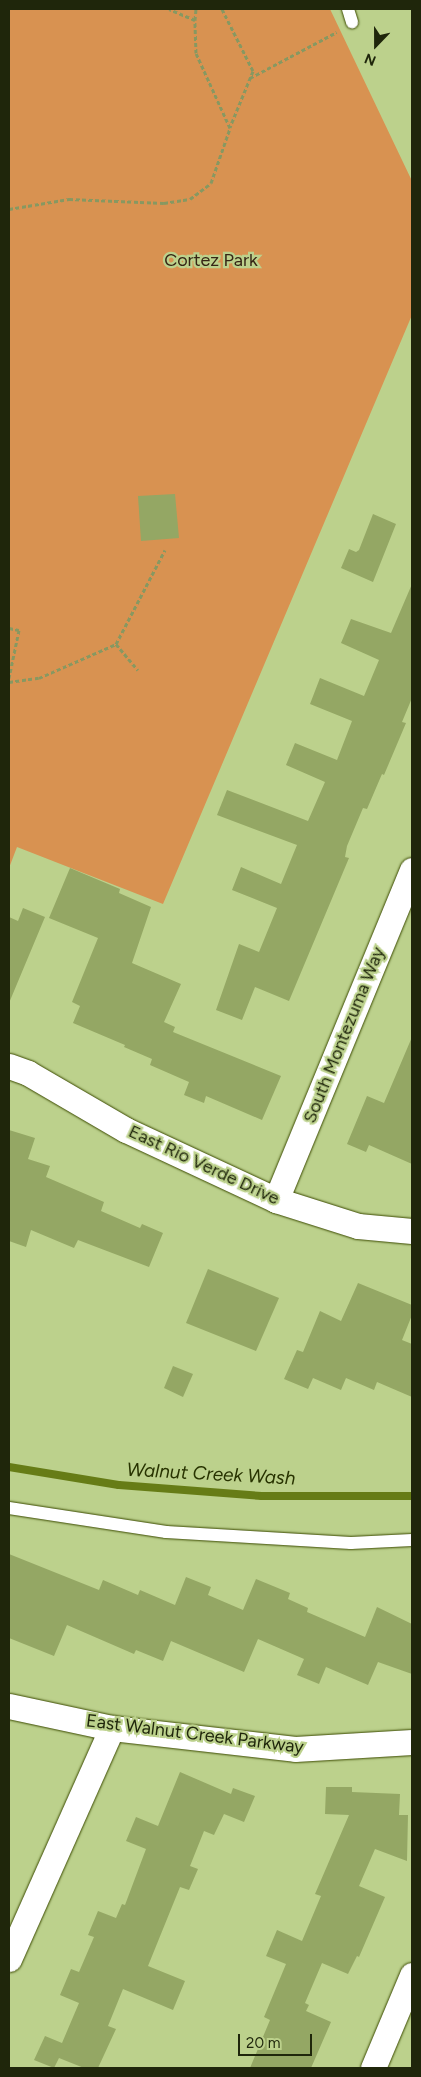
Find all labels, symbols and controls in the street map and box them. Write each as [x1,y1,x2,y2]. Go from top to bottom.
north arrow [351,20,401,70]
text: N [362,49,378,69]
park label: Cortez Park [164,249,258,271]
street label: South Montezuma Way [299,944,389,1126]
street label: East Rio Verde Drive [125,1121,283,1209]
water label: Walnut Creek Wash [126,1458,296,1490]
street label: East Walnut Creek Parkway [85,1710,305,1758]
scale bar [241,2024,315,2056]
text: 20 m [246,2034,280,2052]

